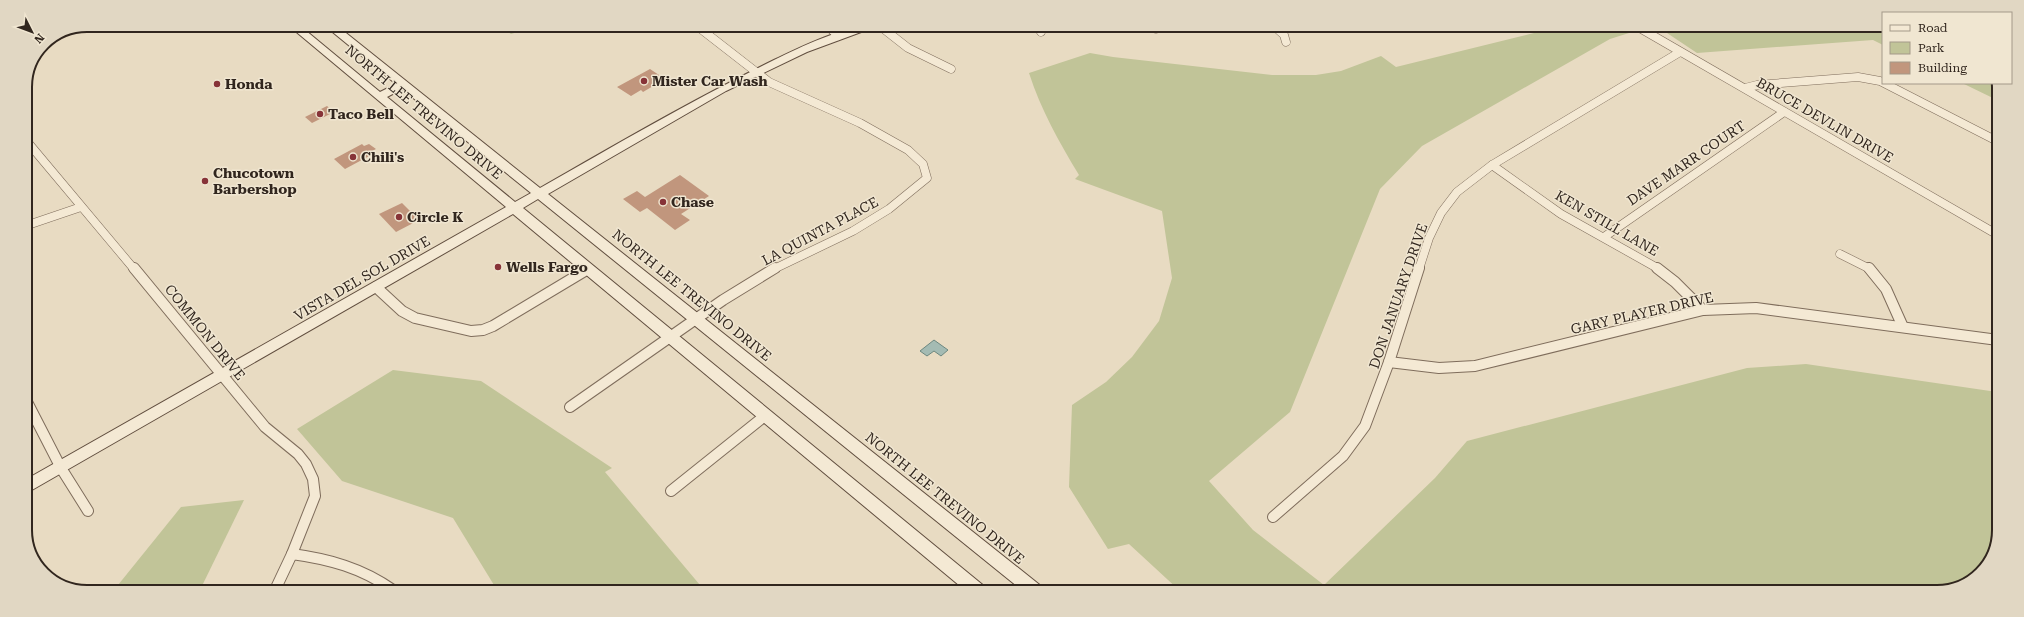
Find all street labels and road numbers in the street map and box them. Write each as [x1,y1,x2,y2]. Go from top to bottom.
street label: NORTH LEE TREVINO DRIVE [342,42,506,182]
street label: BRUCE DEVLIN DRIVE [1754,74,1896,166]
street label: DAVE MARR COURT [1624,117,1748,209]
street label: KEN STILL LANE [1553,187,1662,259]
street label: LA QUINTA PLACE [759,194,881,268]
street label: DON JANUARY DRIVE [1366,221,1430,371]
street label: NORTH LEE TREVINO DRIVE [609,226,775,364]
street label: VISTA DEL SOL DRIVE [291,233,433,323]
street label: COMMON DRIVE [162,281,248,383]
street label: GARY PLAYER DRIVE [1569,289,1715,337]
street label: NORTH LEE TREVINO DRIVE [862,429,1028,567]

